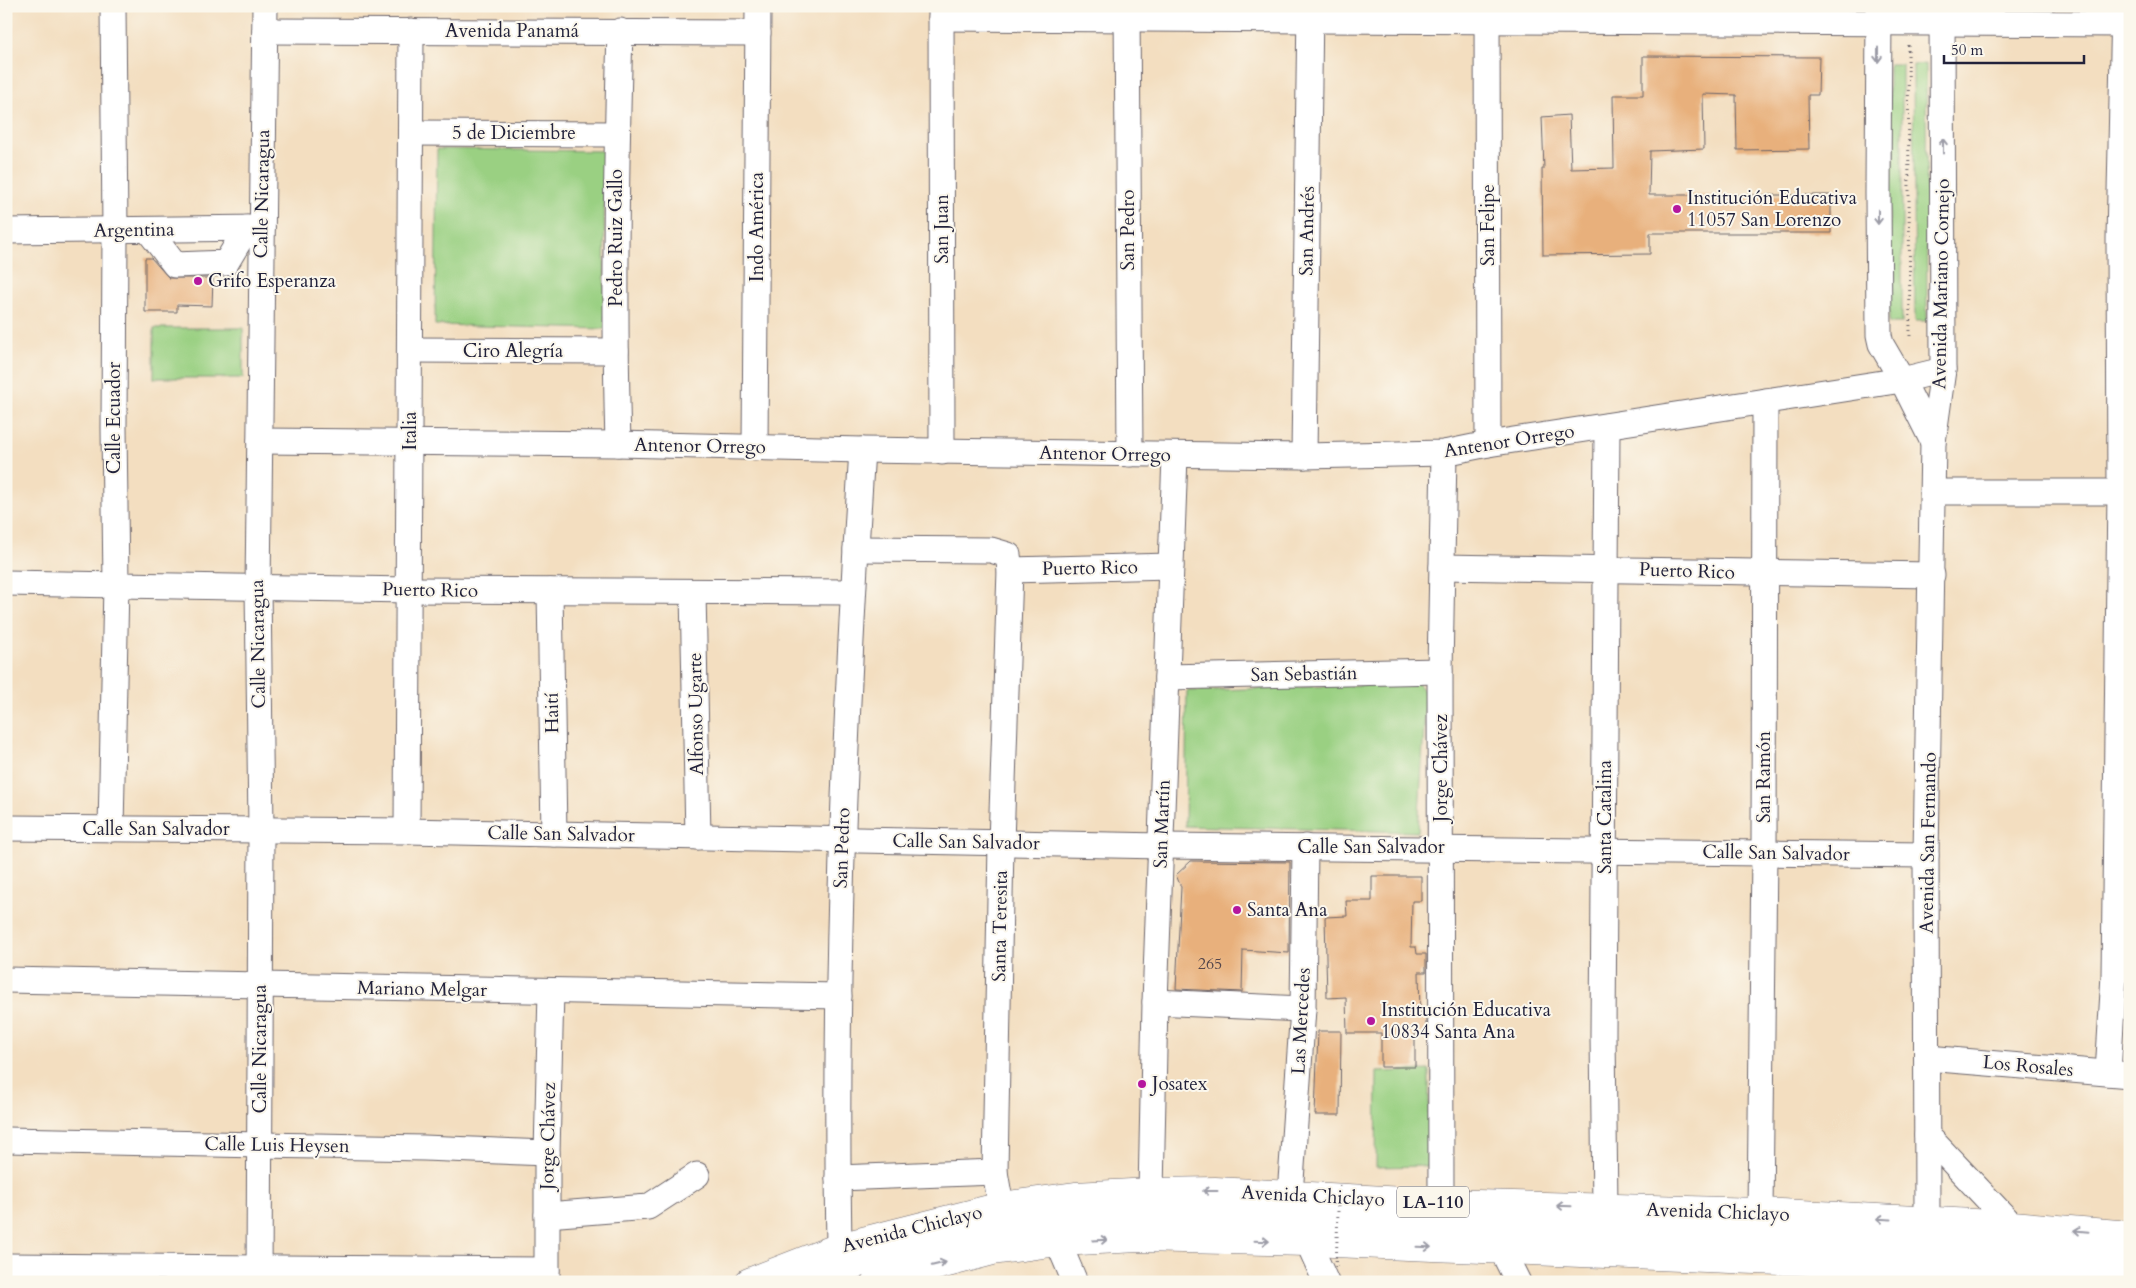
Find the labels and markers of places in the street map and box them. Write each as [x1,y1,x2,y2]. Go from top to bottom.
place label: Institución Educativa 11057 San Lorenzo [1687,185,1857,233]
marker: Institución Educativa 11057 San Lorenzo [1671,203,1683,215]
place label: Grifo Esperanza [208,268,336,294]
marker: Grifo Esperanza [192,275,204,287]
place label: Santa Ana [1247,897,1327,923]
marker: Santa Ana [1231,904,1243,916]
place label: Institución Educativa 10834 Santa Ana [1381,997,1551,1045]
marker: Institución Educativa 10834 Santa Ana [1365,1015,1377,1027]
place label: Josatex [1149,1071,1208,1097]
marker: Josatex [1136,1078,1148,1090]

